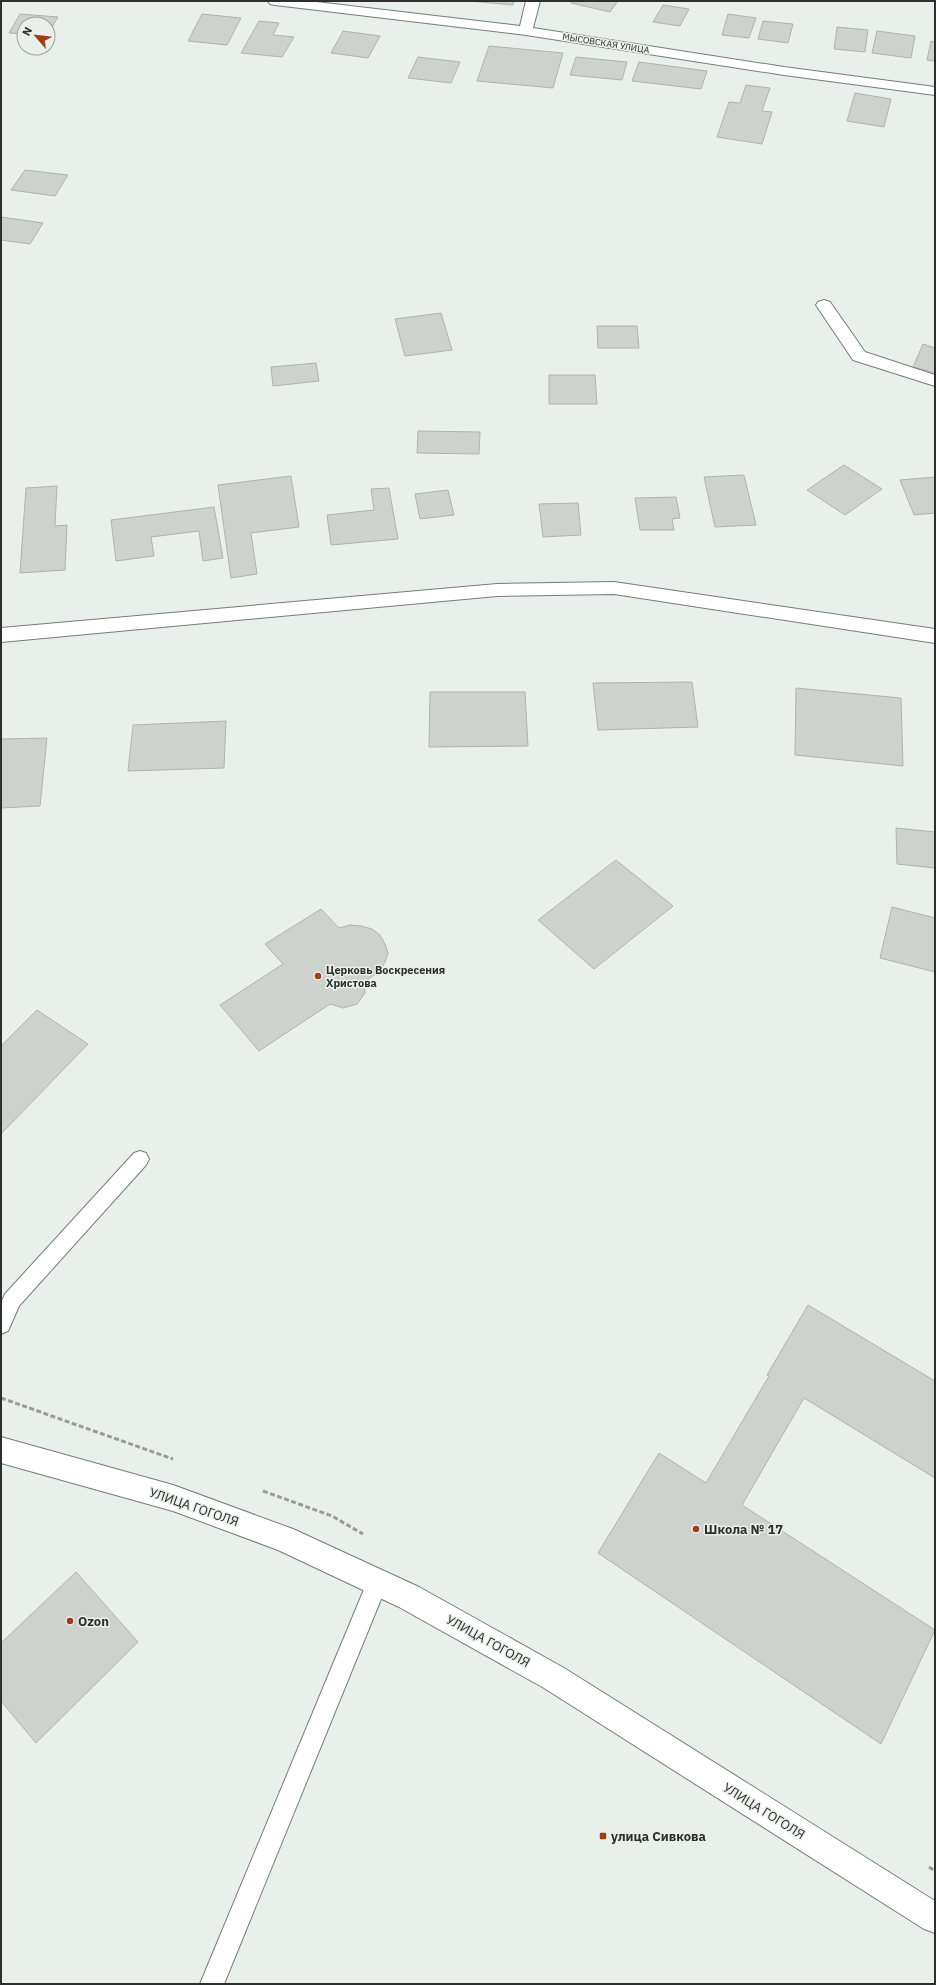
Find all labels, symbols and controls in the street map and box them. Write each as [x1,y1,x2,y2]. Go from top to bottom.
north arrow [16,16,56,56]
text: N [19,24,35,38]
street label: МЫСОВСКАЯ УЛИЦА [562,31,650,55]
place label: Церковь Воскресения Христова [326,963,445,990]
marker: Церковь Воскресения Христова [313,971,323,981]
street label: УЛИЦА ГОГОЛЯ [147,1484,241,1530]
place label: Школа № 17 [704,1521,783,1538]
marker: Школа № 17 [691,1524,701,1534]
street label: УЛИЦА ГОГОЛЯ [443,1611,533,1671]
place label: Ozon [78,1613,109,1630]
marker: Ozon [65,1616,75,1626]
street label: УЛИЦА ГОГОЛЯ [720,1779,808,1843]
place label: улица Сивкова [611,1828,706,1845]
marker: улица Сивкова [598,1831,608,1841]

